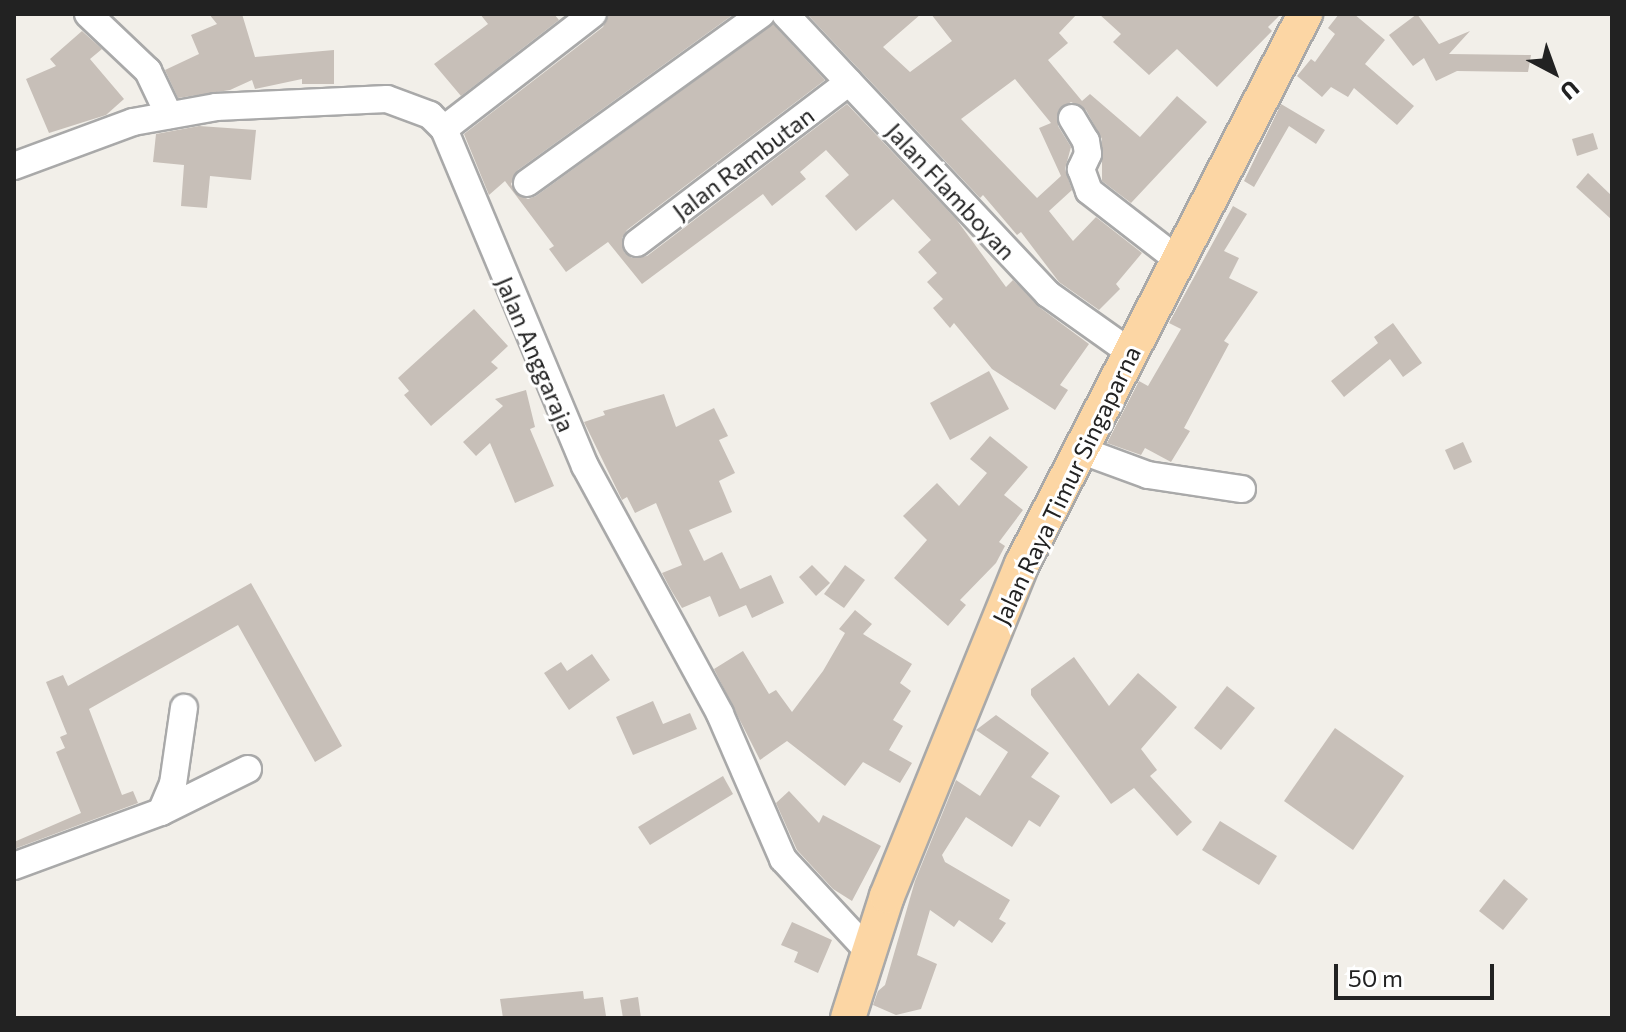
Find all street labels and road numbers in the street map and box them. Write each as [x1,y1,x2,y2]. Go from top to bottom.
street label: Jalan Rambutan [667,100,819,226]
street label: Jalan Flamboyan [880,117,1022,265]
street label: Jalan Anggaraja [490,272,582,436]
street label: Jalan Raya Timur Singaparna [986,341,1146,629]

